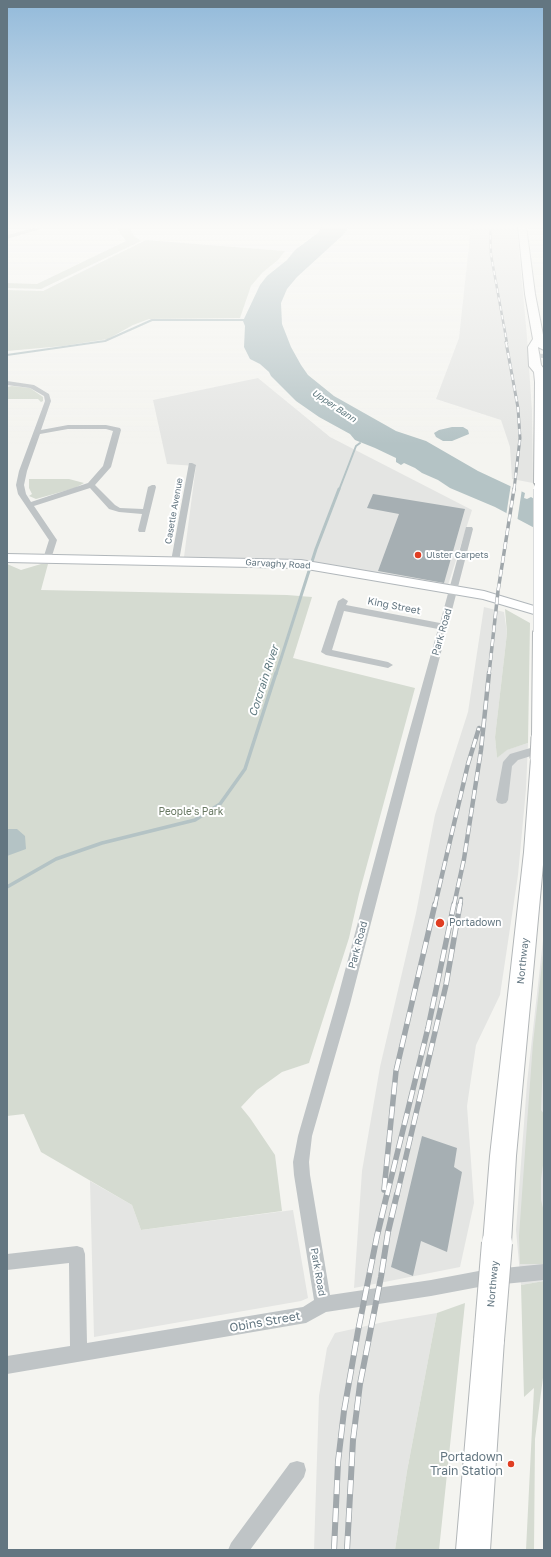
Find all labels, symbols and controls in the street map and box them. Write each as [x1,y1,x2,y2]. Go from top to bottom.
water label: Upper Bann [310,387,358,425]
street label: Casetle Avenue [163,477,185,545]
marker: Ulster Carpets [413,550,423,560]
place label: Ulster Carpets [426,550,489,560]
street label: Garvaghy Road [245,557,311,571]
street label: King Street [366,595,422,617]
street label: Park Road [430,607,454,657]
water label: Corcrain River [246,644,282,718]
park label: People's Park [159,806,223,818]
marker: Portadown [434,917,446,929]
place label: Portadown [449,917,501,929]
street label: Park Road [346,920,370,970]
street label: Northway [515,937,531,985]
street label: Park Road [308,1247,328,1297]
street label: Northway [485,1260,501,1308]
street label: Obins Street [228,1309,302,1335]
place label: Portadown Train Station [430,1450,503,1478]
marker: Portadown Train Station [506,1459,516,1469]

